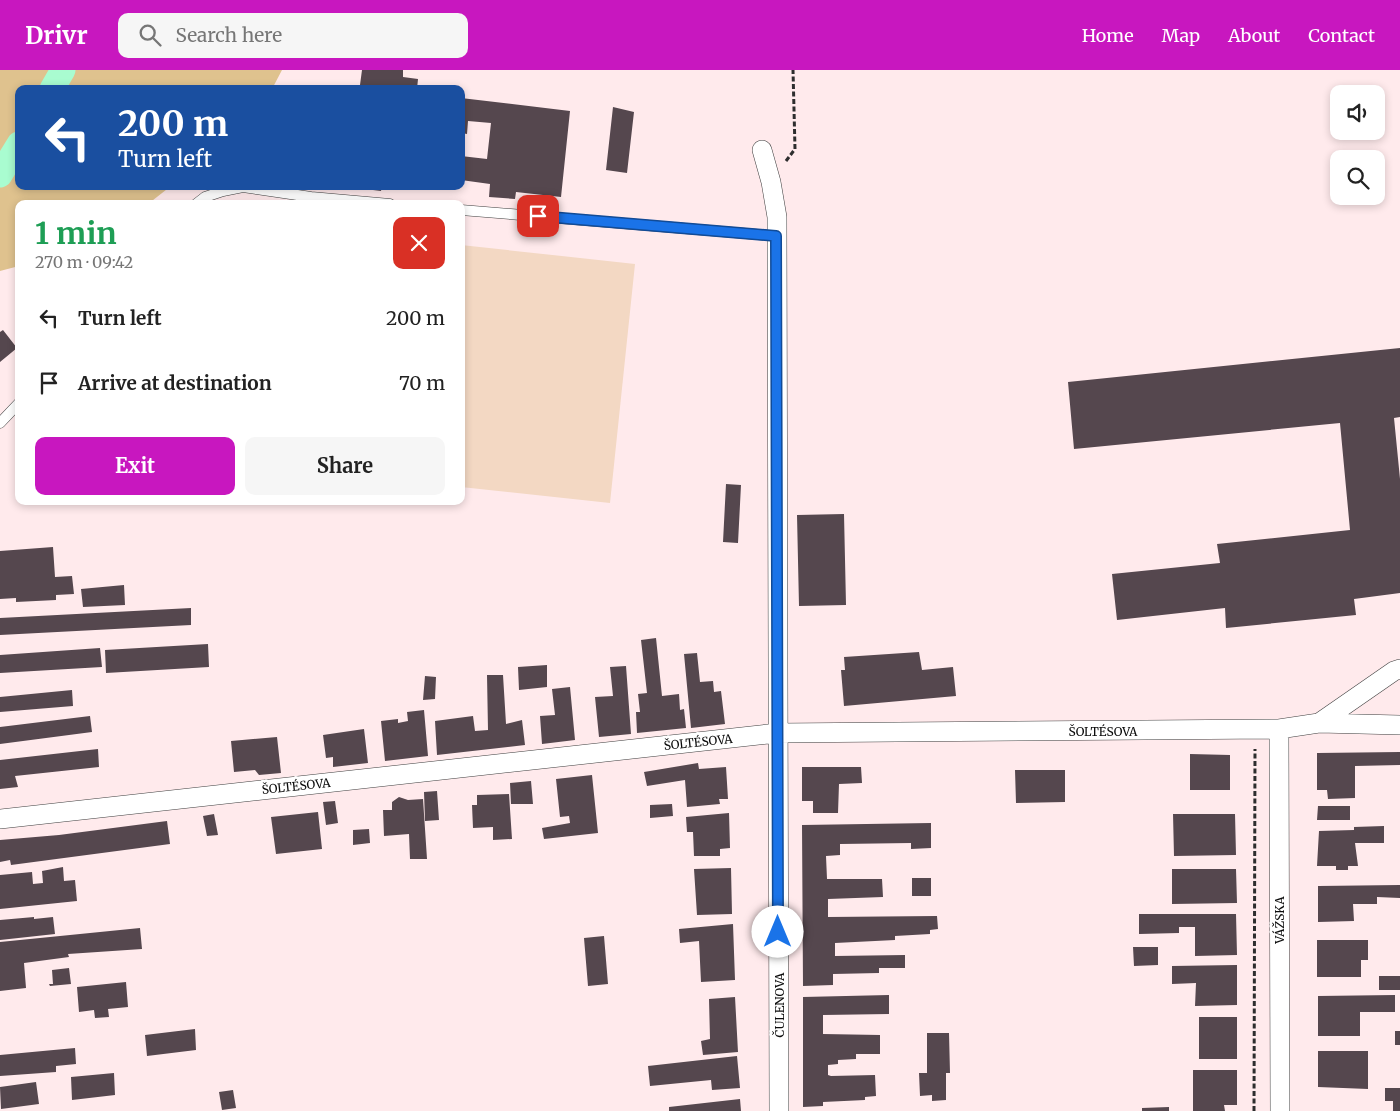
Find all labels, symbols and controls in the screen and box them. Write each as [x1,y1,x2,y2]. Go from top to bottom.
search box [118,13,468,58]
text: Drivr [25,20,88,51]
icon: search [136,21,164,49]
text: Search here [176,23,282,47]
text: Home [1082,24,1134,47]
text: Map [1162,24,1200,47]
text: About [1228,24,1280,47]
text: Contact [1308,24,1375,47]
map controls [1330,85,1385,205]
button: sound [1330,85,1385,140]
text: 200 m [118,102,228,146]
icon: left [35,105,100,170]
text: Turn left [118,145,212,173]
button: search [1330,150,1385,205]
pin [517,195,559,237]
icon: arrive [524,202,552,230]
text: 1 min [35,214,117,252]
button: close [393,217,445,269]
text: 270 m · 09:42 [35,252,133,272]
icon: left [35,304,63,332]
text: Turn left [78,306,162,330]
text: 200 m [386,306,445,330]
icon: arrive [35,369,63,397]
text: Arrive at destination [78,371,272,395]
text: 70 m [399,371,445,395]
button: Exit [35,437,235,495]
button: Share [245,437,445,495]
street label: ŠOLTÉSOVA [1068,723,1138,739]
street label: ŠOLTÉSOVA [663,730,734,753]
street label: ŠOLTÉSOVA [261,774,332,797]
street label: VÁŽSKA [1271,896,1287,945]
position arrow [751,905,803,957]
street label: ČULENOVA [771,972,787,1037]

